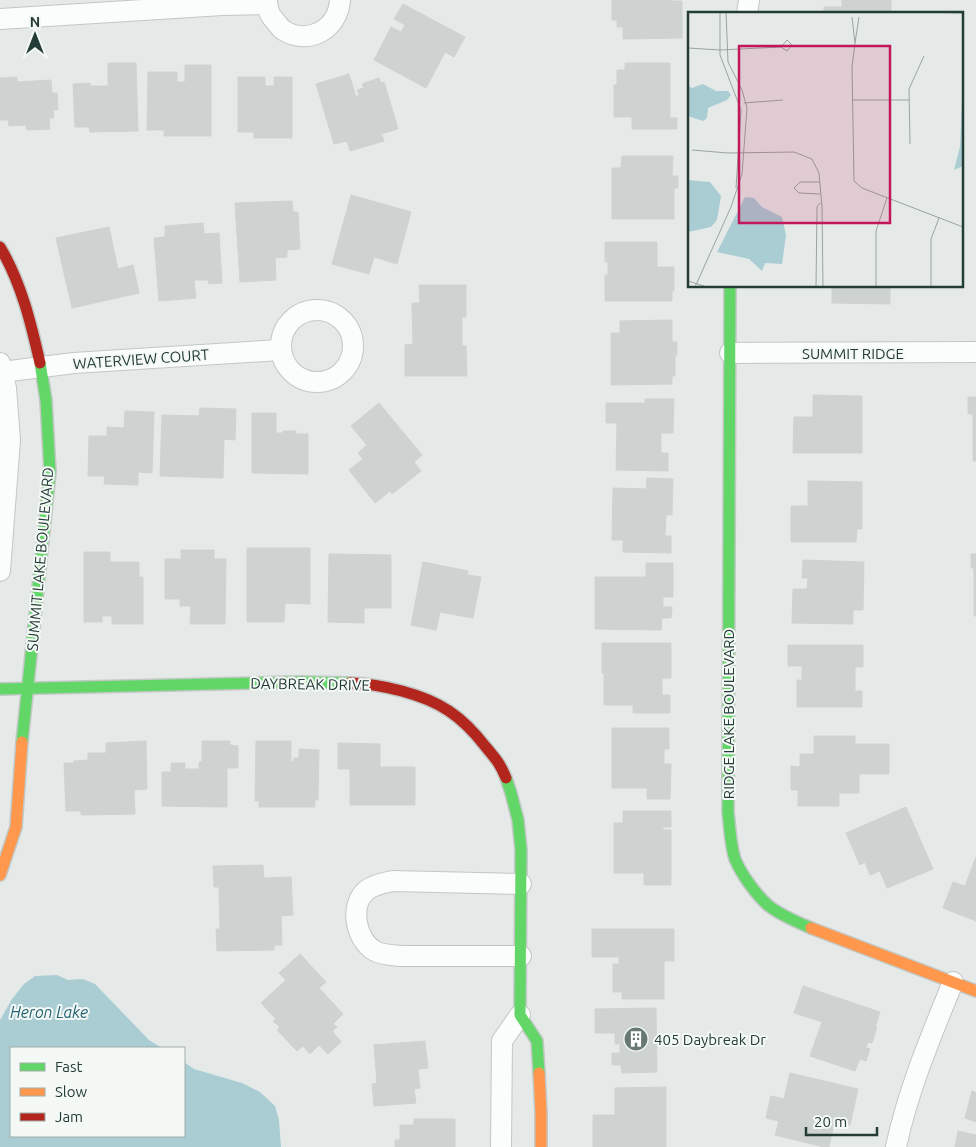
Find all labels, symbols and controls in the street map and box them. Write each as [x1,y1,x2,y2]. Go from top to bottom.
north arrow [10,10,60,60]
inset map [688,12,964,288]
text: N [30,14,40,30]
street label: SUMMIT RIDGE [802,345,904,362]
street label: WATERVIEW COURT [72,346,210,372]
street label: SUMMIT LAKE BOULEVARD [23,466,57,652]
street label: RIDGE LAKE BOULEVARD [720,629,737,799]
street label: DAYBREAK DRIVE [250,674,370,694]
water label: Heron Lake [10,1003,88,1021]
building icon: 405 Daybreak Dr [623,1026,649,1052]
place label: 405 Daybreak Dr [654,1031,766,1048]
legend [10,1047,185,1137]
text: Fast [55,1058,83,1075]
text: Slow [55,1083,88,1100]
scale bar [806,1104,877,1136]
text: Jam [55,1108,83,1125]
text: 20 m [814,1113,847,1130]

